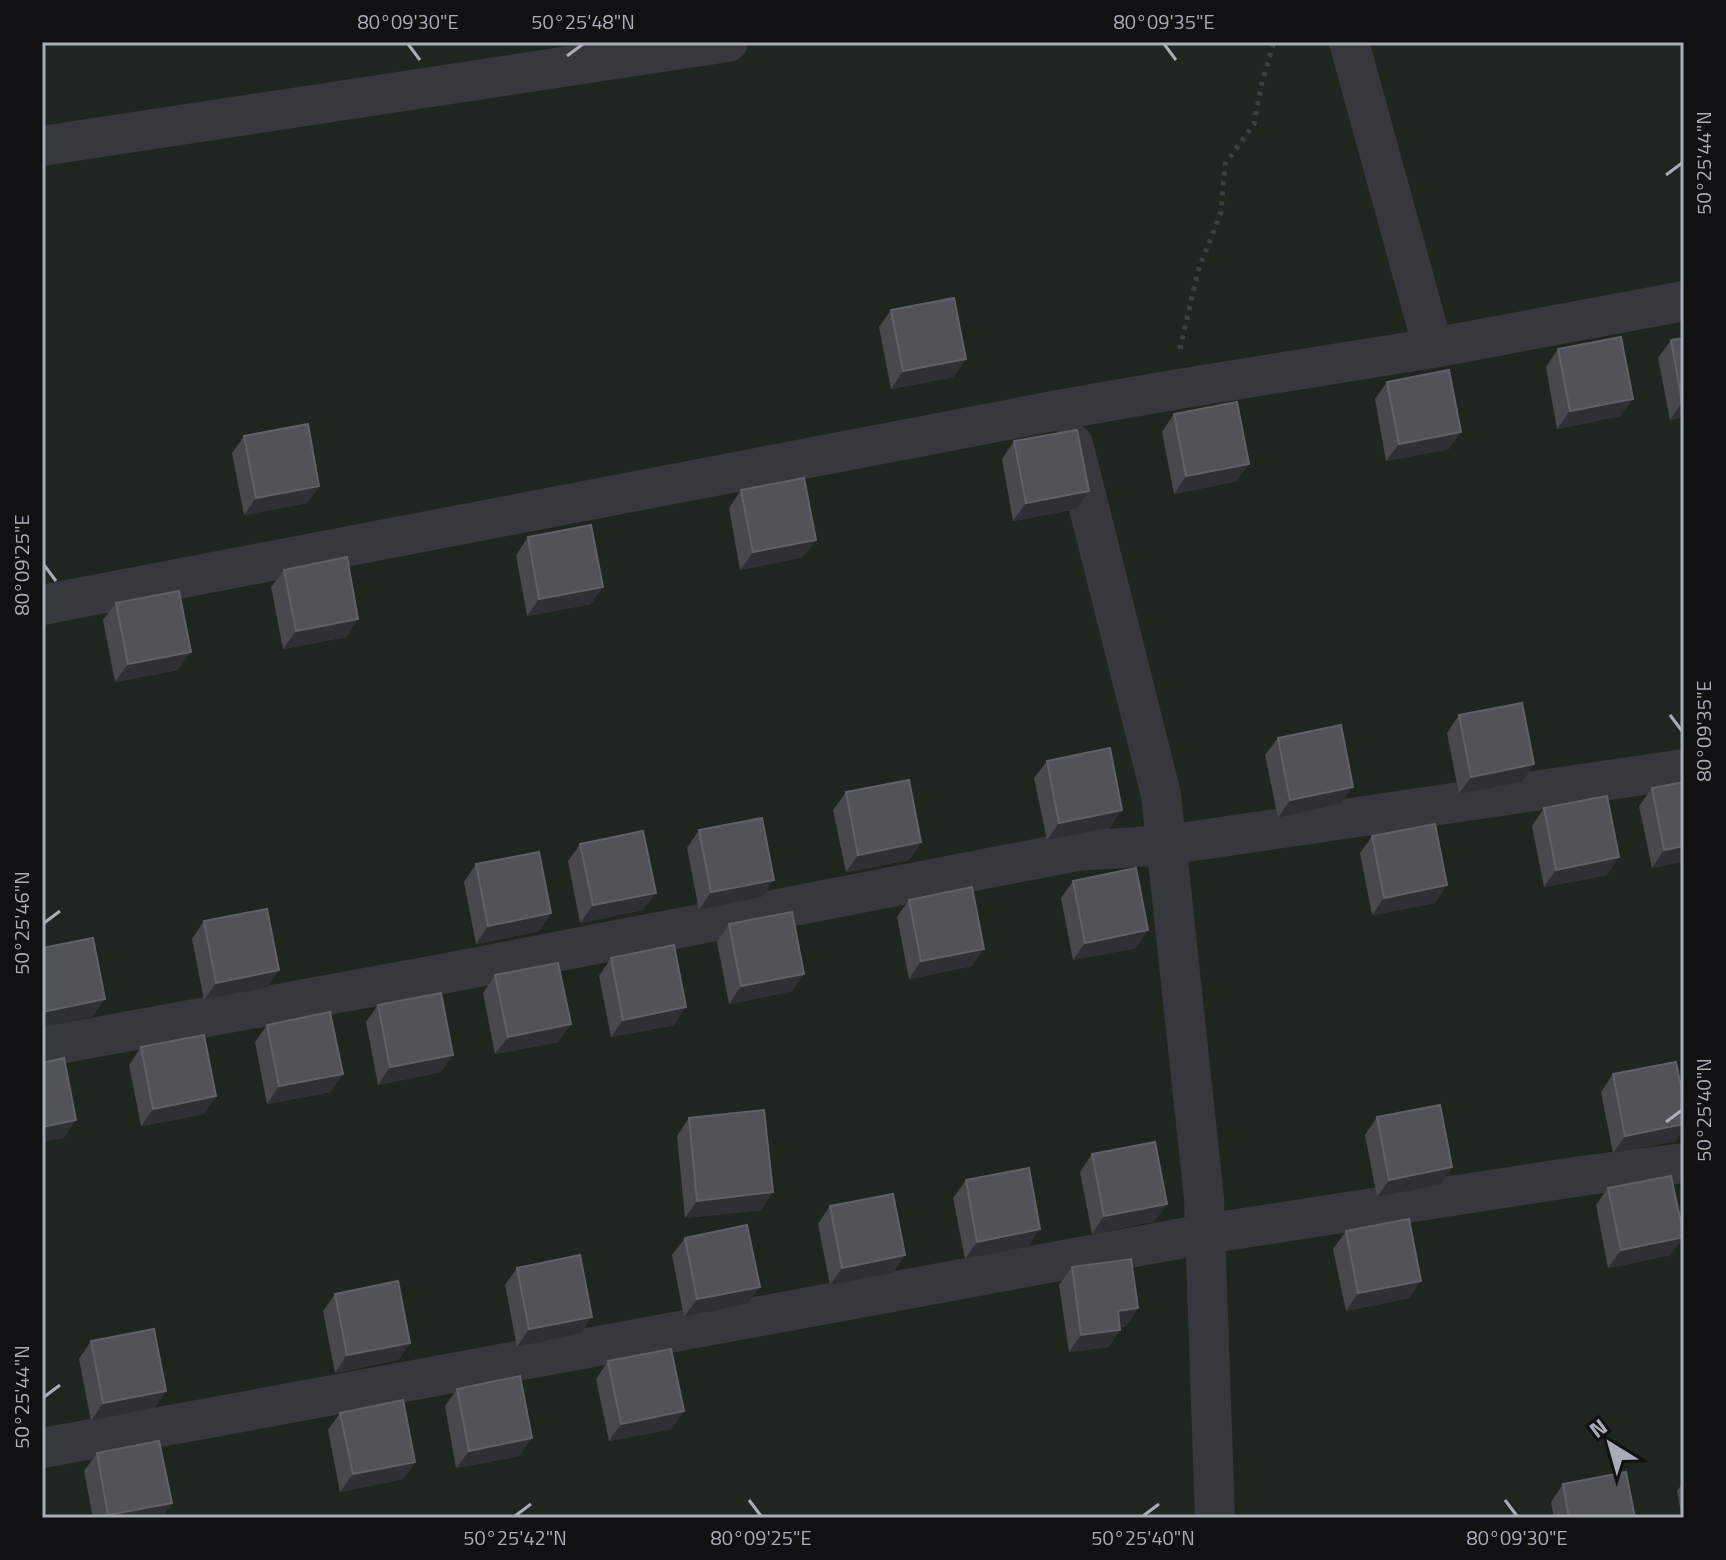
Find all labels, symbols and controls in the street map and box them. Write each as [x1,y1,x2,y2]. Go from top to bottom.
text: 80°09'30"E [357,6,459,37]
text: 50°25'48"N [531,6,635,37]
text: 80°09'35"E [1113,6,1215,37]
text: 50°25'44"N [1688,111,1719,215]
text: 80°09'25"E [6,514,37,616]
text: 80°09'35"E [1688,680,1719,782]
text: 50°25'46"N [6,871,37,975]
text: 50°25'40"N [1688,1058,1719,1162]
text: 50°25'44"N [6,1345,37,1449]
north arrow [1570,1404,1650,1484]
text: N [1582,1410,1614,1446]
text: 50°25'42"N [463,1522,567,1553]
text: 80°09'25"E [710,1522,812,1553]
text: 50°25'40"N [1091,1522,1195,1553]
text: 80°09'30"E [1466,1522,1568,1553]

